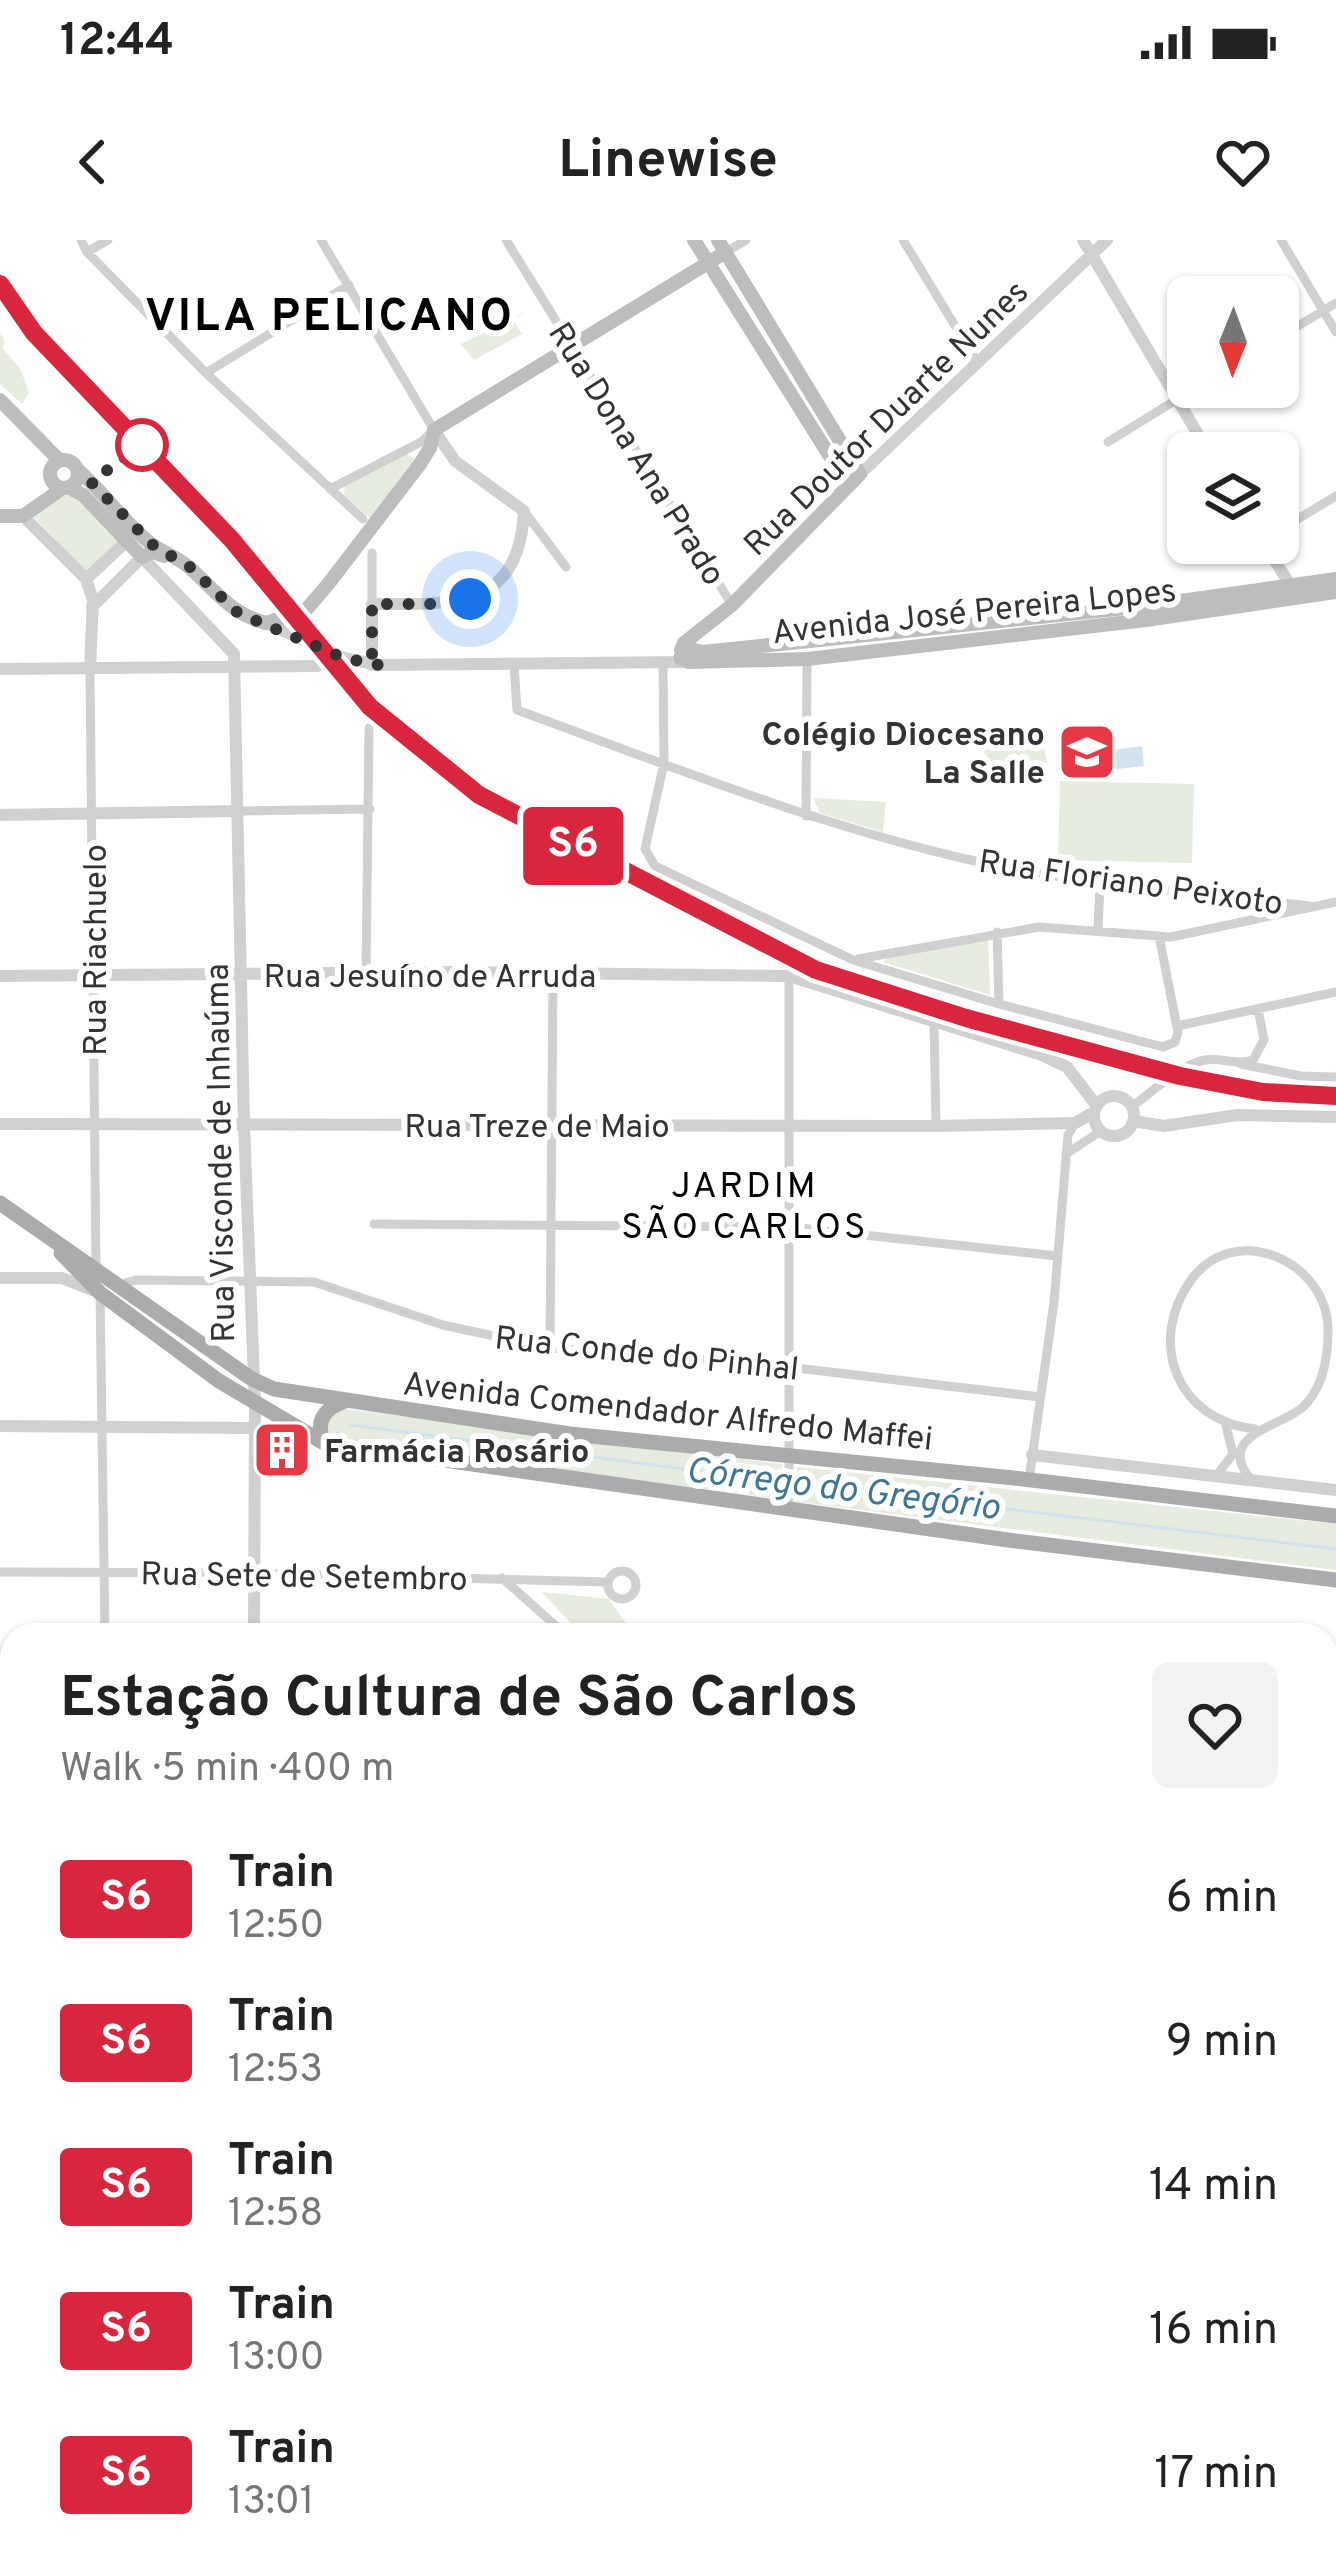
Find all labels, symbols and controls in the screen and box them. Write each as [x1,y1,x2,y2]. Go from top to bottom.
text: 12:44 [60,14,174,71]
text: Linewise [558,128,778,197]
icon: back [60,129,126,195]
icon: heart [1210,129,1276,195]
street label: Rua Doutor Duarte Nunes [737,273,1039,567]
north arrow [1167,276,1299,408]
map controls [1167,276,1299,564]
district label: VILA PELICANO [145,290,515,347]
street label: Rua Dona Ana Prado [537,316,733,594]
unlabelled marker [117,420,167,470]
button: layers [1167,432,1299,564]
your location [440,569,500,629]
street label: Avenida José Pereira Lopes [770,572,1179,656]
place label: Colégio Diocesano La Salle [762,716,1045,796]
school or university icon: Colégio Diocesano La Salle [1056,721,1118,783]
line badge: S6 [519,807,627,885]
text: S6 [547,819,599,872]
street label: Rua Floriano Peixoto [976,843,1285,927]
street label: Rua Riachuelo [77,844,119,1056]
street label: Rua Jesuíno de Arruda [264,958,596,1000]
street label: Rua Visconde de Inhaúma [199,963,247,1343]
street label: Rua Treze de Maio [404,1108,670,1150]
district label: JARDIM SÃO CARLOS [621,1165,869,1252]
street label: Rua Conde do Pinhal [492,1319,801,1393]
street label: Avenida Comendador Alfredo Maffei [401,1365,935,1463]
building icon: Farmácia Rosário [251,1419,313,1481]
place label: Farmácia Rosário [324,1433,590,1475]
water label: Córrego do Gregório [683,1449,1003,1533]
street label: Rua Sete de Setembro [140,1555,468,1603]
button: heart [1152,1662,1278,1788]
text: Estação Cultura de São Carlos [60,1665,858,1737]
text: Walk · 5 min · 400 m [60,1746,394,1795]
text: Train [228,1846,335,1903]
text: 6 min [1166,1871,1278,1928]
text: S6 [100,1872,152,1925]
text: 12:50 [228,1903,324,1952]
text: Train [228,1990,335,2047]
text: 9 min [1166,2015,1278,2072]
text: S6 [100,2016,152,2069]
text: 12:53 [228,2047,323,2096]
text: Train [228,2134,335,2191]
text: 14 min [1149,2159,1278,2216]
text: S6 [100,2160,152,2213]
text: 12:58 [228,2191,323,2240]
text: Train [228,2278,335,2335]
text: 16 min [1149,2303,1278,2360]
text: S6 [100,2304,152,2357]
text: 13:00 [228,2335,325,2384]
text: Train [228,2422,335,2479]
text: 17 min [1154,2447,1278,2504]
text: S6 [100,2448,152,2501]
text: 13:01 [228,2479,314,2528]

